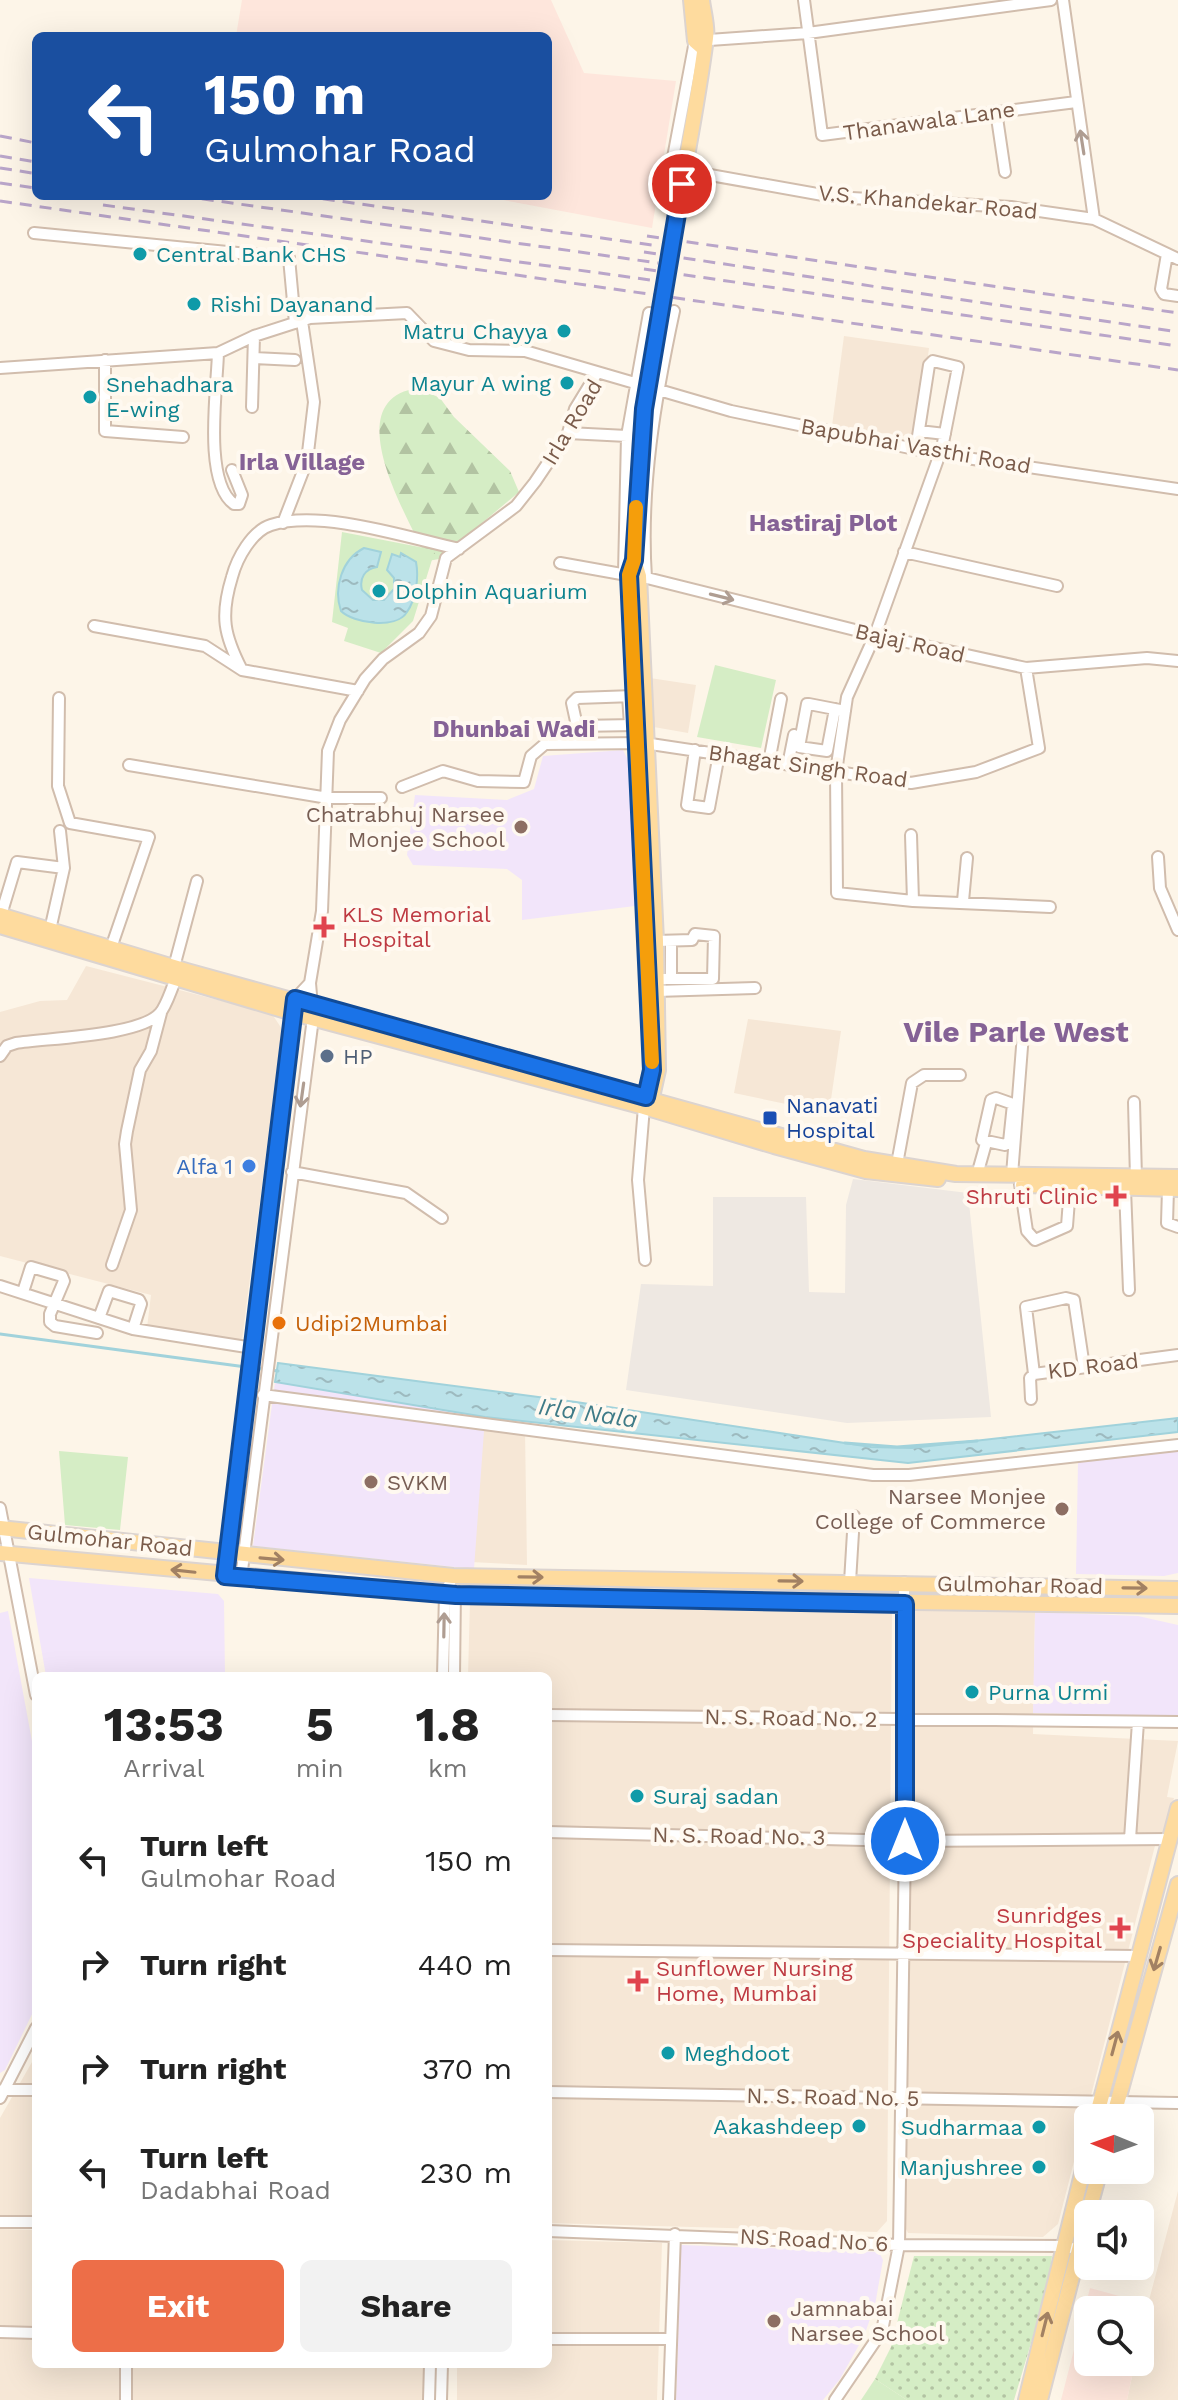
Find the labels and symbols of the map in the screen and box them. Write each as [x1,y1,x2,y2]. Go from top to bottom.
street label: Thanawala Lane [841,97,1017,145]
one-way arrow [1074,130,1089,155]
pin [648,150,716,218]
street label: V.S. Khandekar Road [817,180,1039,224]
place label: Central Bank CHS [156,242,346,267]
marker: Central Bank CHS [131,245,149,263]
place label: Rishi Dayanand [210,292,374,317]
marker: Rishi Dayanand [185,295,203,313]
place label: Matru Chayya [403,319,548,344]
marker: Matru Chayya [555,322,573,340]
place label: Mayur A wing [410,371,551,396]
place label: Snehadhara E-wing [106,372,233,422]
marker: Mayur A wing [558,374,576,392]
street label: Irla Road [537,375,607,469]
marker: Snehadhara E-wing [81,388,99,406]
street label: Bapubhai Vasthi Road [799,413,1033,479]
district label: Irla Village [239,448,365,476]
district label: Hastiraj Plot [749,509,898,537]
place label: Dolphin Aquarium [395,579,588,604]
marker: Dolphin Aquarium [370,582,388,600]
one-way arrow [709,591,735,606]
street label: Bajaj Road [853,618,967,668]
district label: Dhunbai Wadi [433,715,595,743]
street label: Bhagat Singh Road [707,740,909,792]
place label: Chatrabhuj Narsee Monjee School [306,802,505,852]
marker: Chatrabhuj Narsee Monjee School [512,818,530,836]
place label: KLS Memorial Hospital [342,902,491,952]
marker: KLS Memorial Hospital [313,916,335,938]
district label: Vile Parle West [903,1014,1129,1049]
place label: HP [343,1044,373,1069]
marker: HP [318,1047,336,1065]
one-way arrow [294,1082,309,1108]
place label: Nanavati Hospital [786,1093,878,1143]
marker: Nanavati Hospital [761,1109,779,1127]
place label: Alfa 1 [176,1154,233,1179]
marker: Alfa 1 [240,1157,258,1175]
place label: Shruti Clinic [966,1184,1098,1209]
marker: Shruti Clinic [1105,1185,1127,1207]
place label: Udipi2Mumbai [295,1311,448,1336]
marker: Udipi2Mumbai [270,1314,288,1332]
street label: KD Road [1046,1348,1140,1384]
water label: Irla Nala [537,1392,640,1434]
place label: SVKM [387,1470,448,1495]
marker: SVKM [362,1473,380,1491]
place label: Narsee Monjee College of Commerce [815,1484,1046,1534]
marker: Narsee Monjee College of Commerce [1053,1500,1071,1518]
street label: Gulmohar Road [26,1519,194,1561]
one-way arrow [258,1551,285,1566]
one-way arrow [170,1564,197,1579]
one-way arrow [517,1570,544,1585]
street label: Gulmohar Road [937,1571,1103,1599]
one-way arrow [777,1573,804,1589]
one-way arrow [1121,1580,1148,1596]
one-way arrow [436,1612,452,1639]
place label: Purna Urmi [988,1680,1108,1705]
marker: Purna Urmi [963,1683,981,1701]
street label: N. S. Road No. 2 [704,1704,878,1732]
place label: Suraj sadan [653,1784,779,1809]
marker: Suraj sadan [628,1787,646,1805]
position arrow [863,1799,947,1883]
street label: N. S. Road No. 3 [652,1822,826,1850]
place label: Sunridges Speciality Hospital [902,1903,1102,1953]
marker: Sunridges Speciality Hospital [1109,1917,1131,1939]
one-way arrow [1149,1946,1164,1972]
place label: Sunflower Nursing Home, Mumbai [656,1956,853,2006]
marker: Sunflower Nursing Home, Mumbai [627,1970,649,1992]
one-way arrow [1109,2030,1124,2056]
place label: Meghdoot [684,2041,790,2066]
marker: Meghdoot [659,2044,677,2062]
street label: N. S. Road No. 5 [746,2083,920,2111]
north arrow [1074,2104,1154,2184]
place label: Aakashdeep [713,2114,843,2139]
place label: Sudharmaa [901,2115,1023,2140]
marker: Aakashdeep [850,2117,868,2135]
marker: Sudharmaa [1030,2118,1048,2136]
place label: Manjushree [900,2155,1023,2180]
marker: Manjushree [1030,2158,1048,2176]
street label: NS Road No 6 [739,2224,889,2256]
place label: Jamnabai Narsee School [790,2296,945,2346]
marker: Jamnabai Narsee School [765,2312,783,2330]
one-way arrow [1038,2312,1053,2338]

